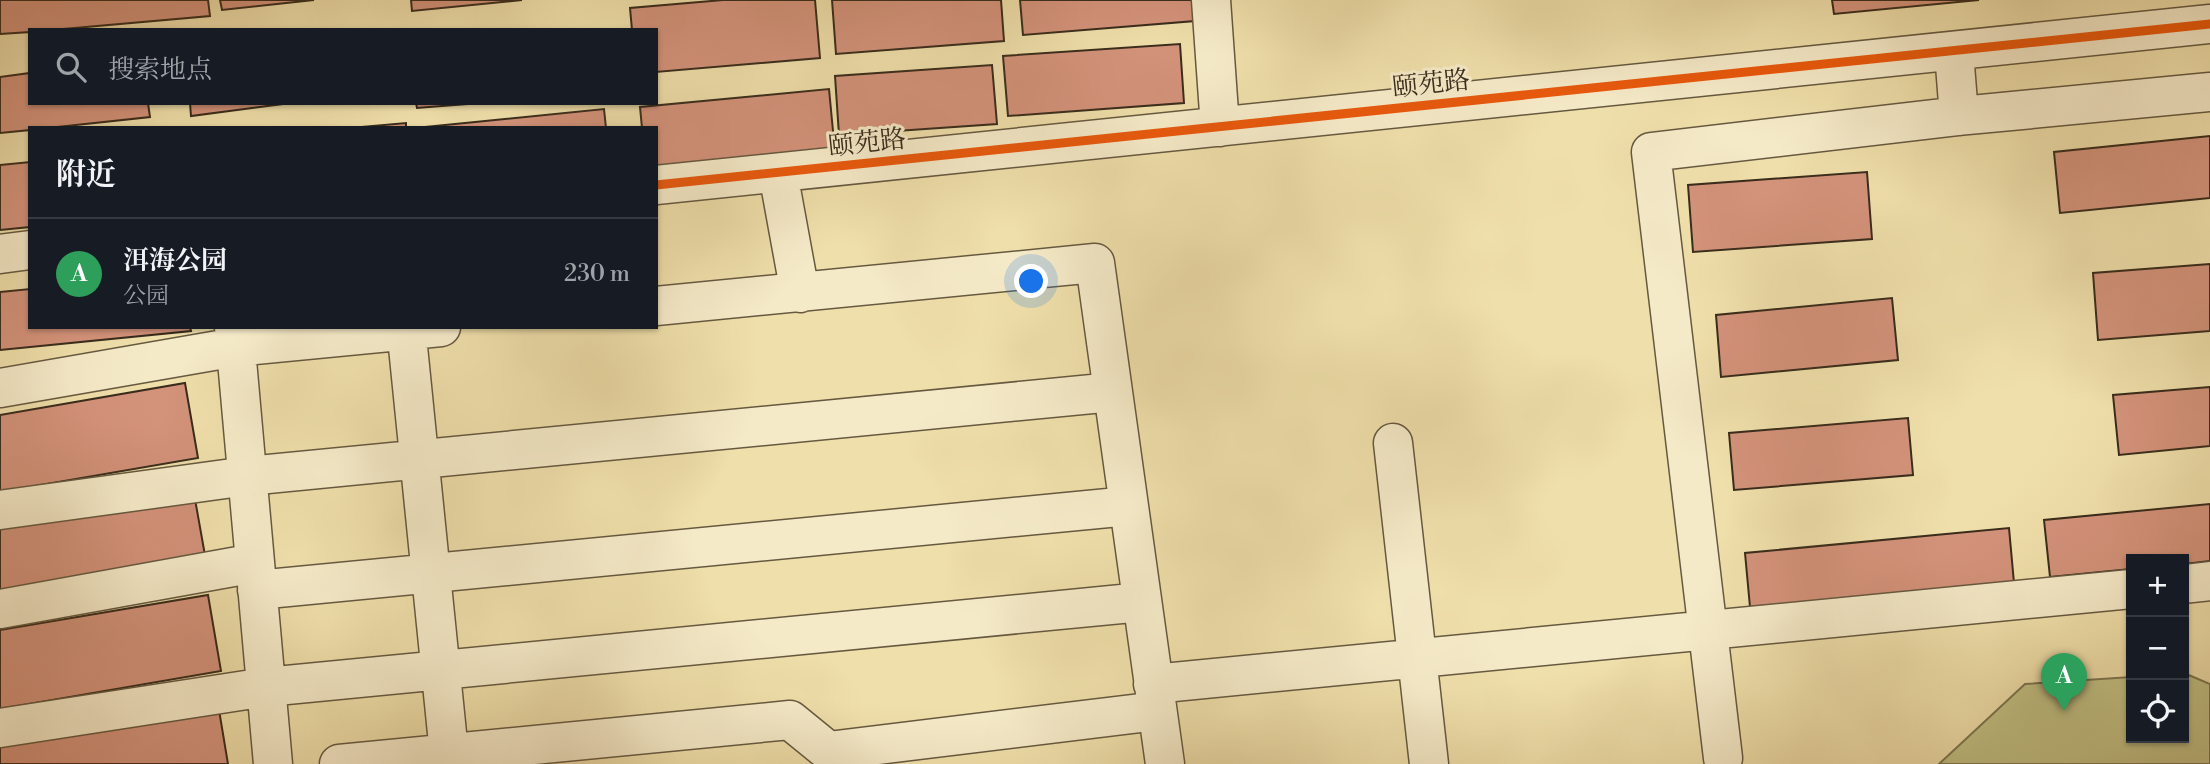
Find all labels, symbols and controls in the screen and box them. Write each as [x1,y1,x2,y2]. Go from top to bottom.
search box [28,28,658,105]
icon: search [52,48,90,86]
text: 搜索地点 [108,54,212,86]
street label: 颐苑路 [1391,64,1471,104]
street label: 颐苑路 [827,123,907,163]
text: 附近 [56,156,116,194]
text: 洱海公园 [123,245,227,277]
text: A [71,260,87,288]
text: 230 m [564,260,630,288]
your location [1014,264,1048,298]
text: 公园 [123,282,169,310]
map controls [2126,554,2189,743]
button: + [2126,554,2189,617]
button: − [2126,617,2189,680]
pin: A [2041,653,2087,711]
button: locate [2126,680,2189,743]

